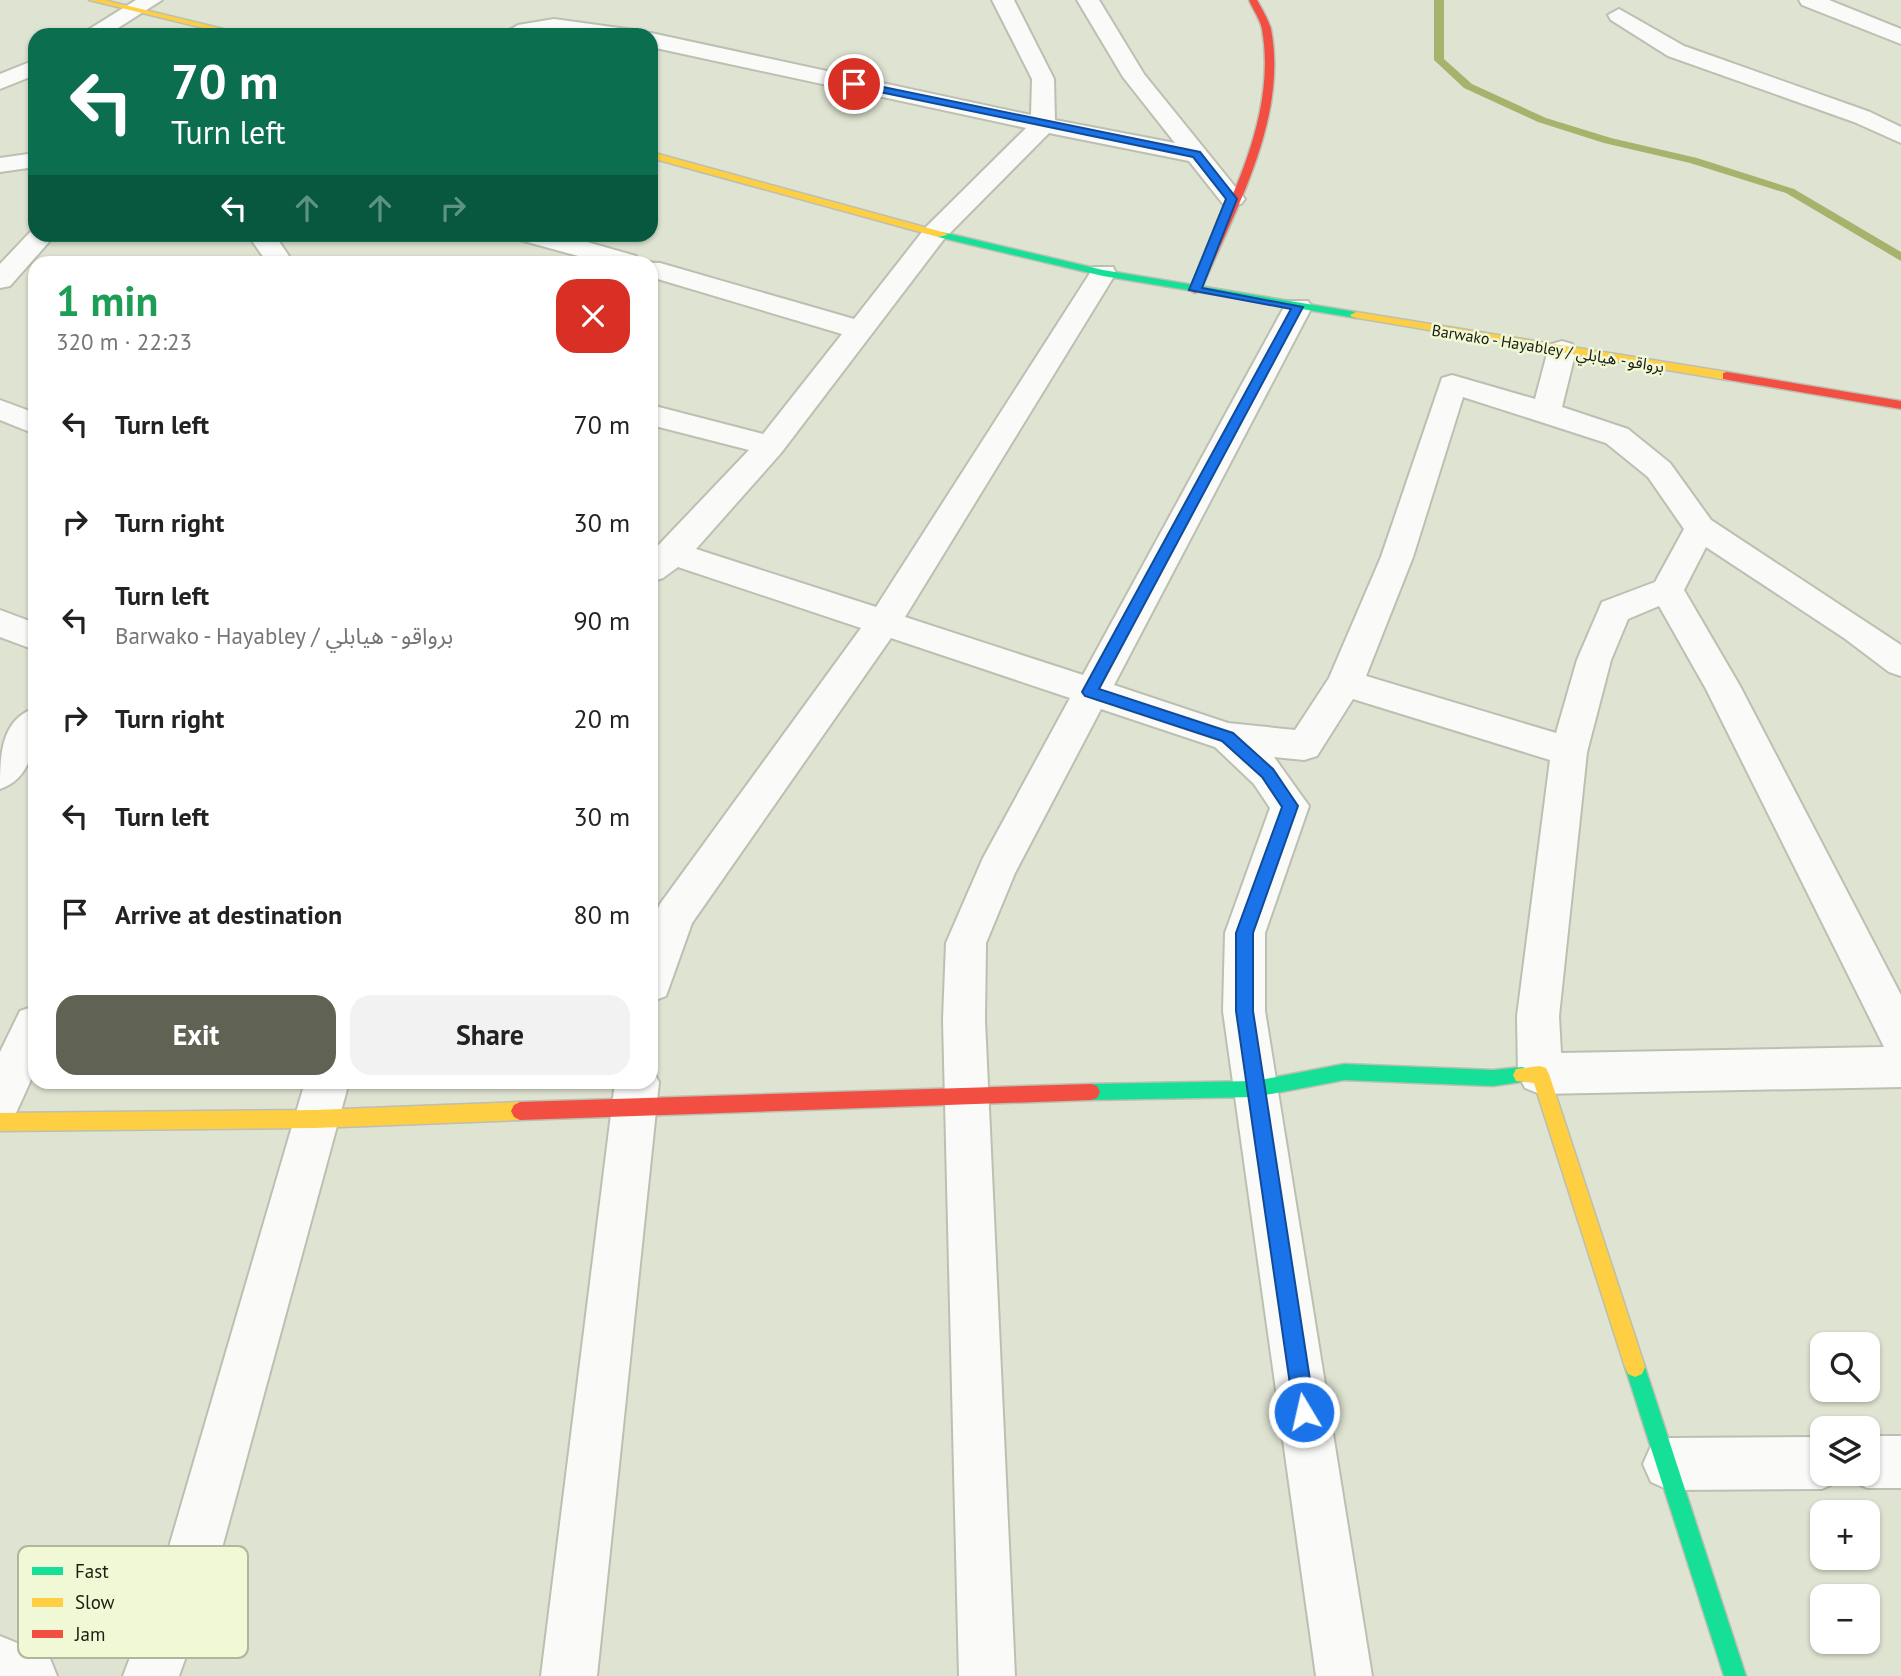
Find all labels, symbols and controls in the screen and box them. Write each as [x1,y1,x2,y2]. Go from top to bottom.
text: 70 m [171,49,278,113]
pin [824,54,884,114]
icon: left [56,56,147,147]
icon: arrive [835,65,873,103]
text: Turn left [171,111,286,153]
icon: left [215,189,253,227]
icon: ahead [288,189,326,227]
icon: ahead [361,189,399,227]
icon: right [434,189,472,227]
text: 1 min [56,273,158,328]
button: close [556,279,630,353]
street label: Barwako - Hayabley / برواقو - هيابلي [1430,320,1666,379]
text: 320 m · 22:23 [56,327,192,356]
icon: left [56,405,94,443]
text: Turn left [115,408,209,441]
text: 70 m [574,408,630,441]
icon: right [56,503,94,541]
text: Turn right [115,506,224,539]
text: 30 m [574,506,630,539]
text: Turn left [115,579,209,612]
icon: left [56,601,94,639]
text: 90 m [574,604,630,637]
text: Barwako - Hayabley / برواقو - هيابلي [115,621,453,650]
icon: right [56,699,94,737]
text: Turn right [115,702,224,735]
text: 20 m [574,702,630,735]
icon: left [56,797,94,835]
text: Turn left [115,800,209,833]
text: 30 m [574,800,630,833]
icon: arrive [56,895,94,933]
text: Arrive at destination [115,898,342,931]
text: 80 m [574,898,630,931]
button: Exit [56,995,336,1075]
button: Share [350,995,630,1075]
map controls [1810,1332,1880,1654]
button: search [1810,1332,1880,1402]
position arrow [1267,1375,1341,1449]
button: layers [1810,1416,1880,1486]
button: + [1810,1500,1880,1570]
legend [18,1546,248,1658]
text: Fast [75,1559,109,1583]
button: − [1810,1584,1880,1654]
text: Slow [75,1590,115,1614]
text: Jam [74,1622,105,1646]

